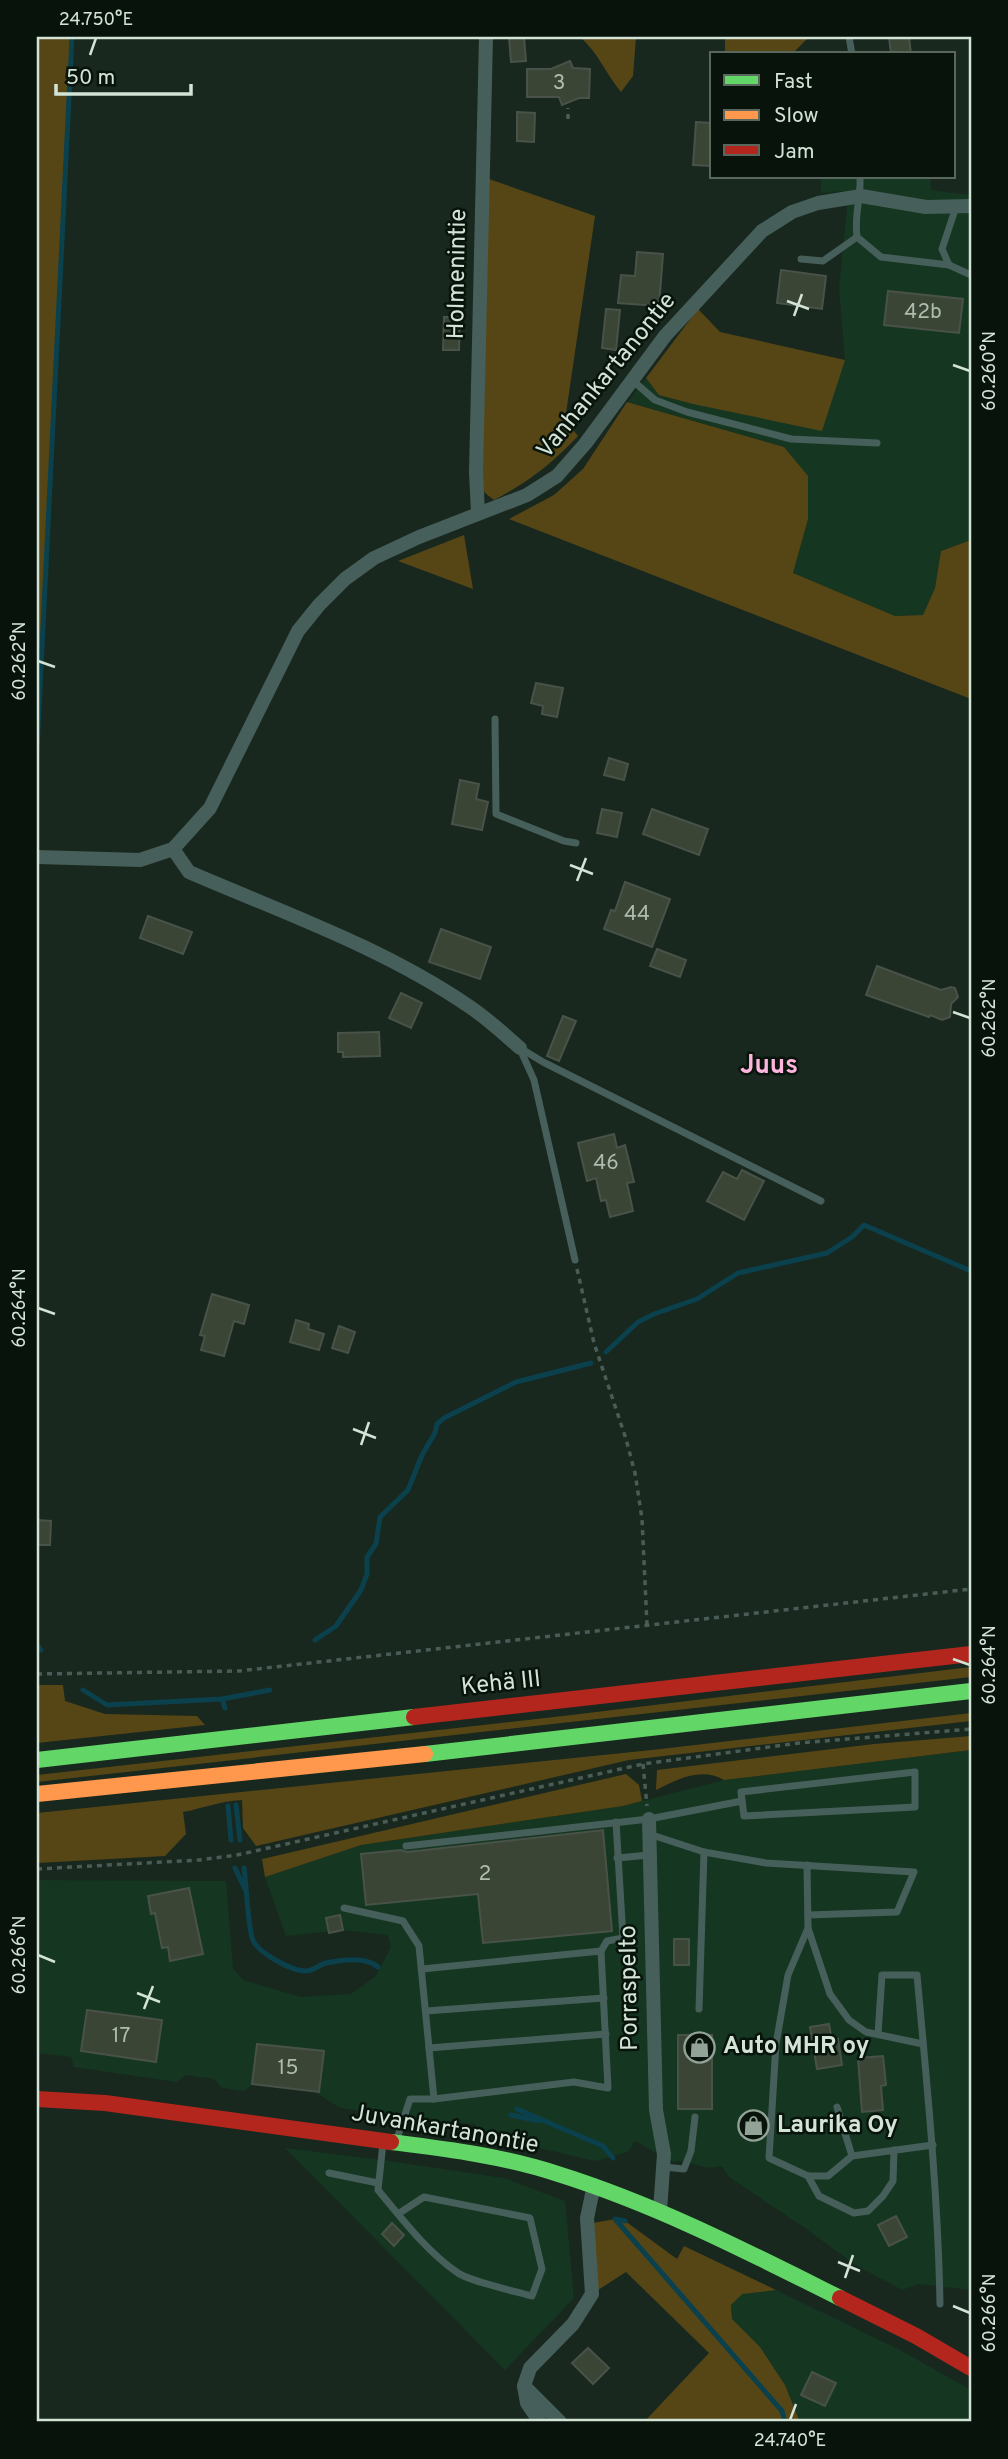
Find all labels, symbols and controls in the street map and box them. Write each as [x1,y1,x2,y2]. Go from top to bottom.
text: 24.750°E [59,9,133,32]
scale bar [56,52,191,96]
legend [710,52,956,178]
text: 50 m [66,65,115,92]
text: Fast [774,69,813,96]
house number: 3 [553,70,565,97]
text: Slow [774,103,819,130]
text: Jam [774,139,815,166]
street label: Holmenintie [442,208,474,340]
street label: Vanhankartanontie [531,287,683,465]
house number: 42b [904,299,942,326]
text: 60.260°N [979,331,1002,411]
text: 60.262°N [9,621,32,701]
house number: 44 [624,901,650,928]
text: 60.262°N [979,978,1002,1058]
district label: Juus [740,1050,798,1083]
house number: 46 [593,1150,619,1177]
text: 60.264°N [9,1268,32,1348]
text: 60.264°N [979,1625,1002,1705]
street label: Kehä III [460,1665,542,1703]
house number: 2 [479,1861,491,1888]
text: 60.266°N [9,1916,32,1994]
street label: Porraspelto [614,1925,646,2051]
house number: 17 [112,2023,130,2050]
shop icon: Auto MHR oy [683,2030,717,2064]
place label: Auto MHR oy [723,2032,869,2062]
house number: 15 [278,2055,298,2082]
street label: Juvankartanontie [349,2099,541,2161]
shop icon: Laurika Oy [737,2109,771,2143]
place label: Laurika Oy [777,2111,898,2141]
text: 60.266°N [979,2274,1002,2352]
text: 24.740°E [754,2430,826,2453]

